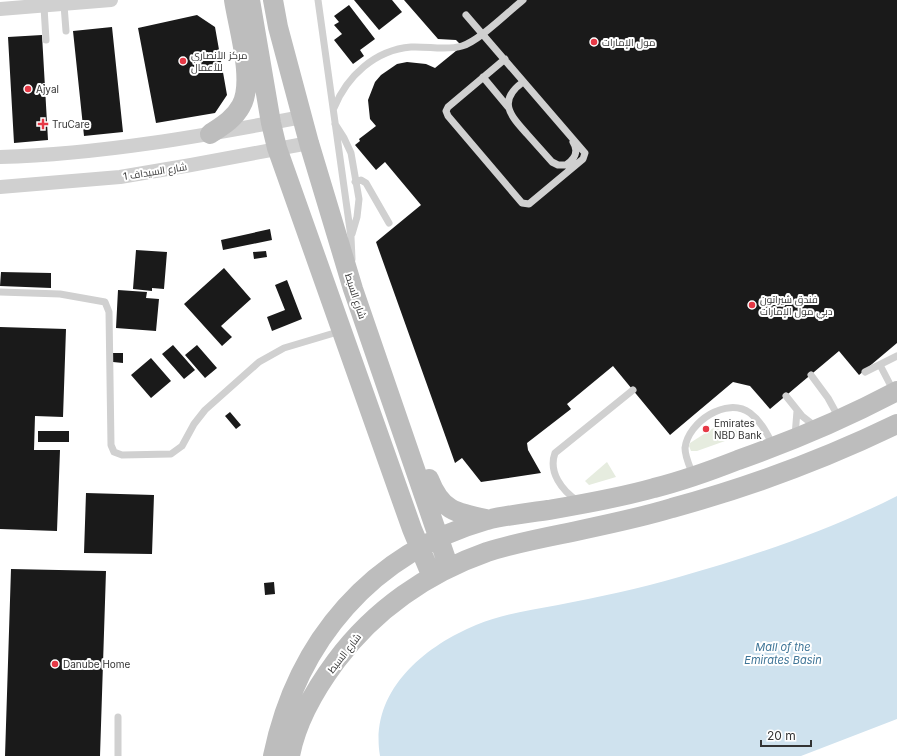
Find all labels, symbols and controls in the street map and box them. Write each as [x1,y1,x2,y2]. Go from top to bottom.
place label: مول الإمارات [602,36,655,49]
marker: مول الإمارات [589,37,599,47]
place label: مركز الأنصاري للأعمال [191,49,247,74]
marker: مركز الأنصاري للأعمال [178,56,188,66]
place label: Ajyal [36,83,59,95]
marker: Ajyal [23,84,33,94]
marker: TruCare [37,118,49,130]
place label: TruCare [52,118,90,130]
street label: شارع السيداف 1 [122,160,188,183]
street label: شارع السبط [342,272,369,321]
place label: فندق شيراتون دبي مول الإمارات [760,293,833,319]
marker: فندق شيراتون دبي مول الإمارات [747,300,757,310]
place label: Emirates NBD Bank [714,417,762,441]
marker: Emirates NBD Bank [701,424,711,434]
street label: شارع السبط [325,631,364,676]
water label: Mall of the Emirates Basin [744,640,822,667]
place label: Danube Home [63,658,131,670]
marker: Danube Home [50,659,60,669]
scale bar [761,722,811,748]
text: 20 m [767,728,796,743]

